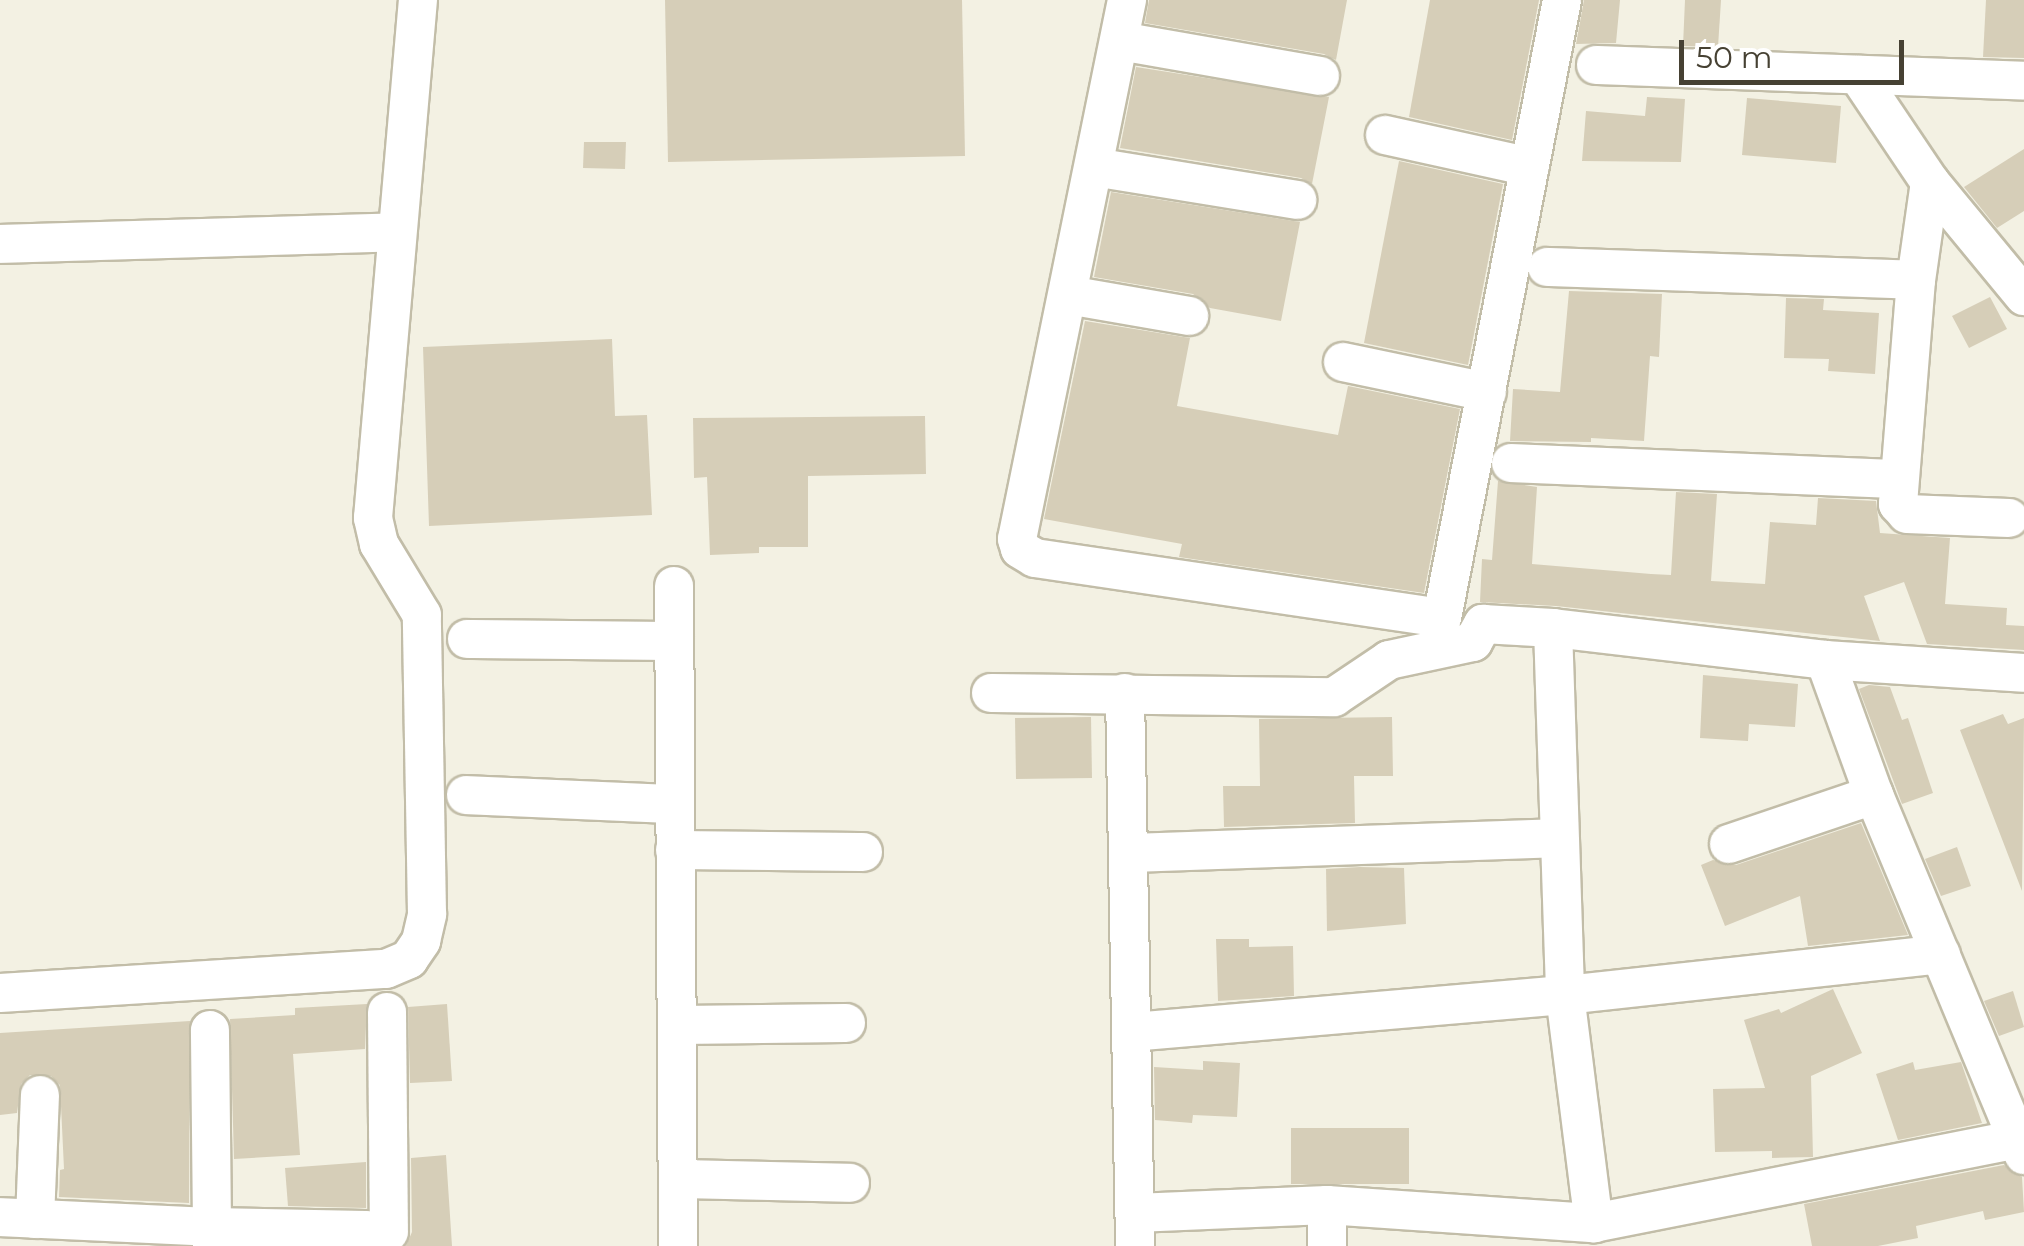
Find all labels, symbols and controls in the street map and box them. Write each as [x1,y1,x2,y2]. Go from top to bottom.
scale bar [1684,20,1909,82]
text: 50 m [1696,39,1773,76]

